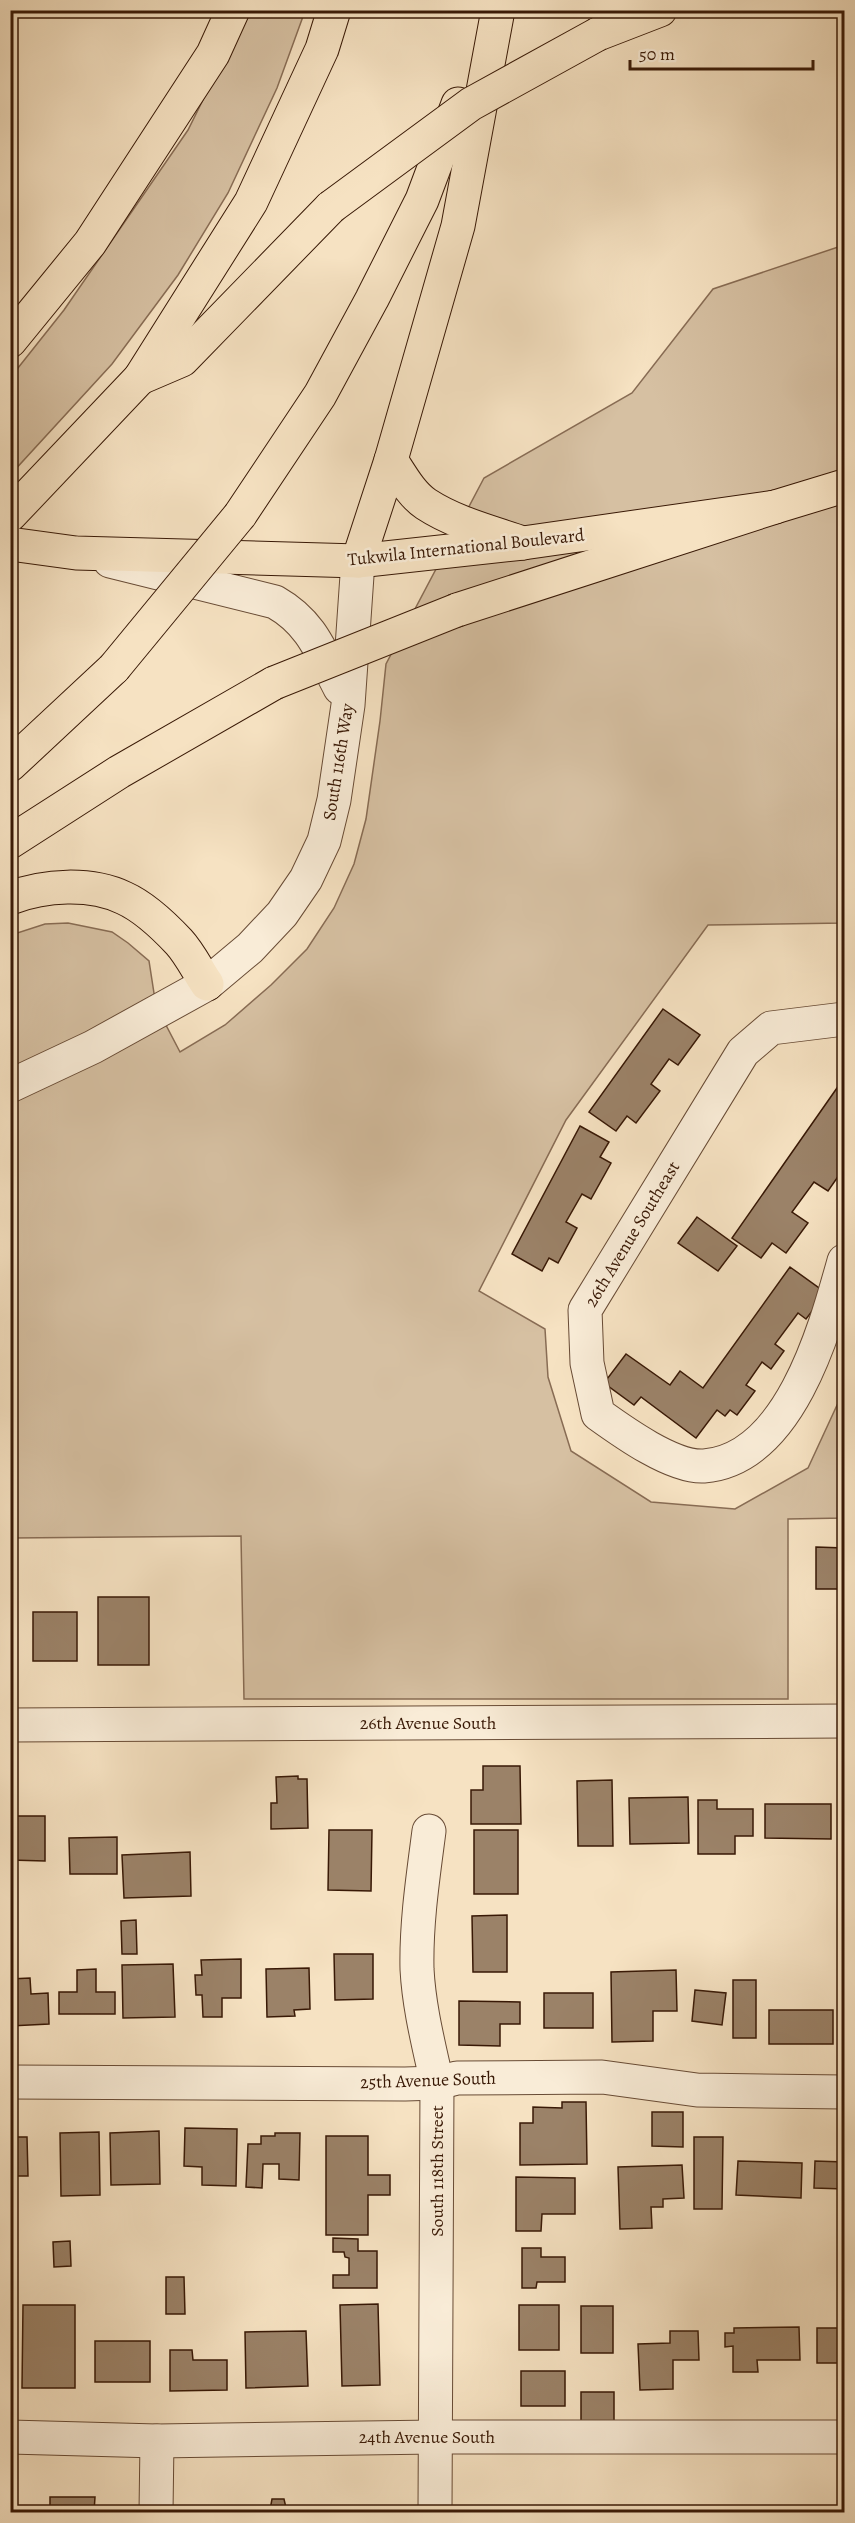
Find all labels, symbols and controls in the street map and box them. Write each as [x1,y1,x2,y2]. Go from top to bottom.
scale bar [630,33,813,71]
text: 50 m [639,42,675,66]
street label: Tukwila International Boulevard [346,523,586,571]
street label: South 116th Way [317,701,359,822]
street label: 26th Avenue Southeast [579,1157,685,1311]
street label: 26th Avenue South [360,1711,497,1735]
street label: 25th Avenue South [360,2066,497,2094]
street label: South 118th Street [425,2105,449,2237]
street label: 24th Avenue South [359,2425,496,2449]

